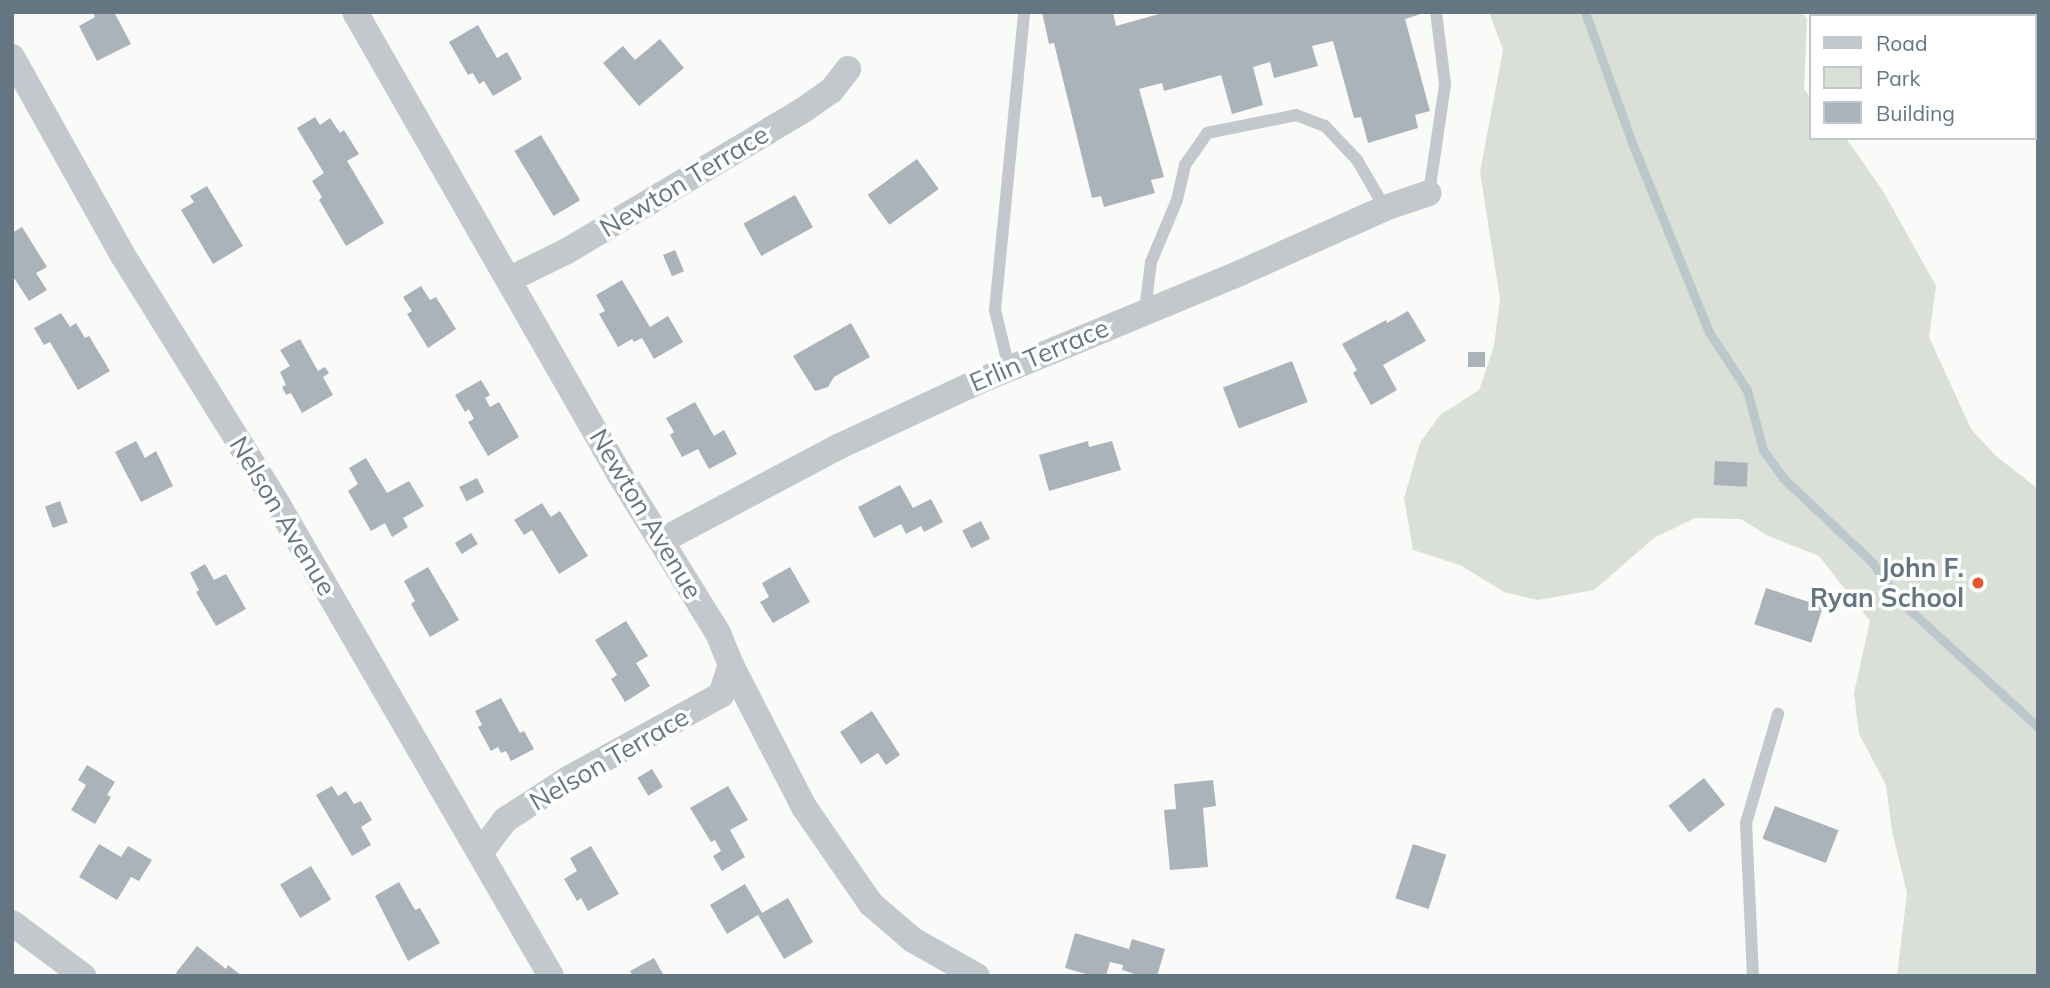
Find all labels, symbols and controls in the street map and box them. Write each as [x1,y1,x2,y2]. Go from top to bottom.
legend [1808,14,2036,140]
text: Road [1876,30,1927,56]
text: Park [1876,65,1920,91]
text: Building [1876,100,1955,126]
street label: Newton Terrace [594,118,774,244]
street label: Erlin Terrace [965,312,1113,398]
street label: Newton Avenue [583,423,709,605]
street label: Nelson Avenue [223,431,343,601]
place label: John F. Ryan School [1810,552,1964,614]
marker: John F. Ryan School [1970,575,1986,591]
street label: Nelson Terrace [524,701,694,817]

